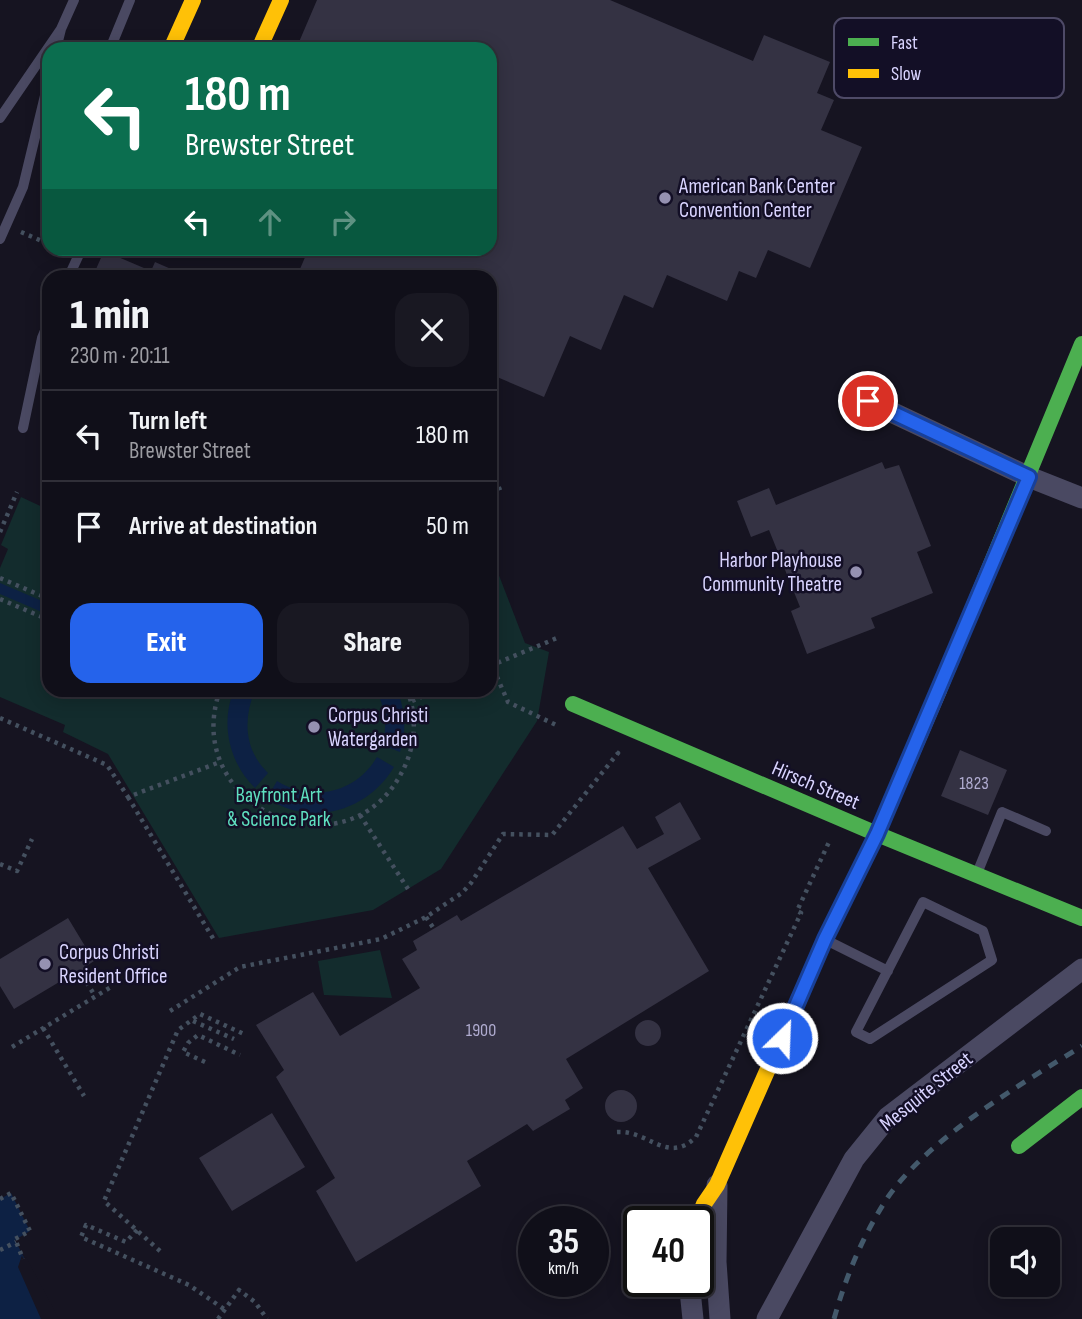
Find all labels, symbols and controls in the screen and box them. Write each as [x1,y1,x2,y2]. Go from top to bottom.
legend [834,18,1064,98]
text: Fast [891,32,918,55]
text: Slow [891,63,921,86]
text: 180 m [185,66,291,125]
icon: left [70,70,161,161]
text: Brewster Street [185,126,354,165]
place label: American Bank Center Convention Center [678,174,835,223]
marker: American Bank Center Convention Center [657,190,673,206]
icon: left [178,203,216,241]
icon: ahead [251,203,289,241]
icon: right [324,203,362,241]
text: 1 min [70,290,150,341]
button: close [395,293,469,367]
text: 230 m · 20:11 [70,342,170,370]
pin [838,371,898,431]
icon: arrive [849,382,887,420]
text: Turn left [129,406,207,437]
icon: left [70,417,108,455]
text: 180 m [416,420,469,451]
text: Brewster Street [129,437,251,465]
icon: arrive [70,508,108,546]
text: Arrive at destination [129,511,317,542]
text: 50 m [426,511,469,542]
place label: Harbor Playhouse Community Theatre [702,548,842,597]
marker: Harbor Playhouse Community Theatre [848,564,864,580]
button: Exit [70,603,263,683]
button: Share [277,603,469,683]
place label: Corpus Christi Watergarden [328,703,428,752]
marker: Corpus Christi Watergarden [306,719,322,735]
street label: Hirsch Street [768,756,863,815]
house number: 1823 [959,773,989,794]
park label: Bayfront Art & Science Park [227,783,331,832]
place label: Corpus Christi Resident Office [59,940,167,989]
marker: Corpus Christi Resident Office [37,956,53,972]
position arrow [745,1001,819,1075]
house number: 1900 [466,1020,496,1041]
street label: Mesquite Street [875,1046,978,1136]
speed limit sign: 40 [623,1206,714,1297]
text: 35 [548,1221,579,1264]
map controls [990,1227,1060,1297]
button: sound [990,1227,1060,1297]
text: km/h [548,1258,579,1279]

